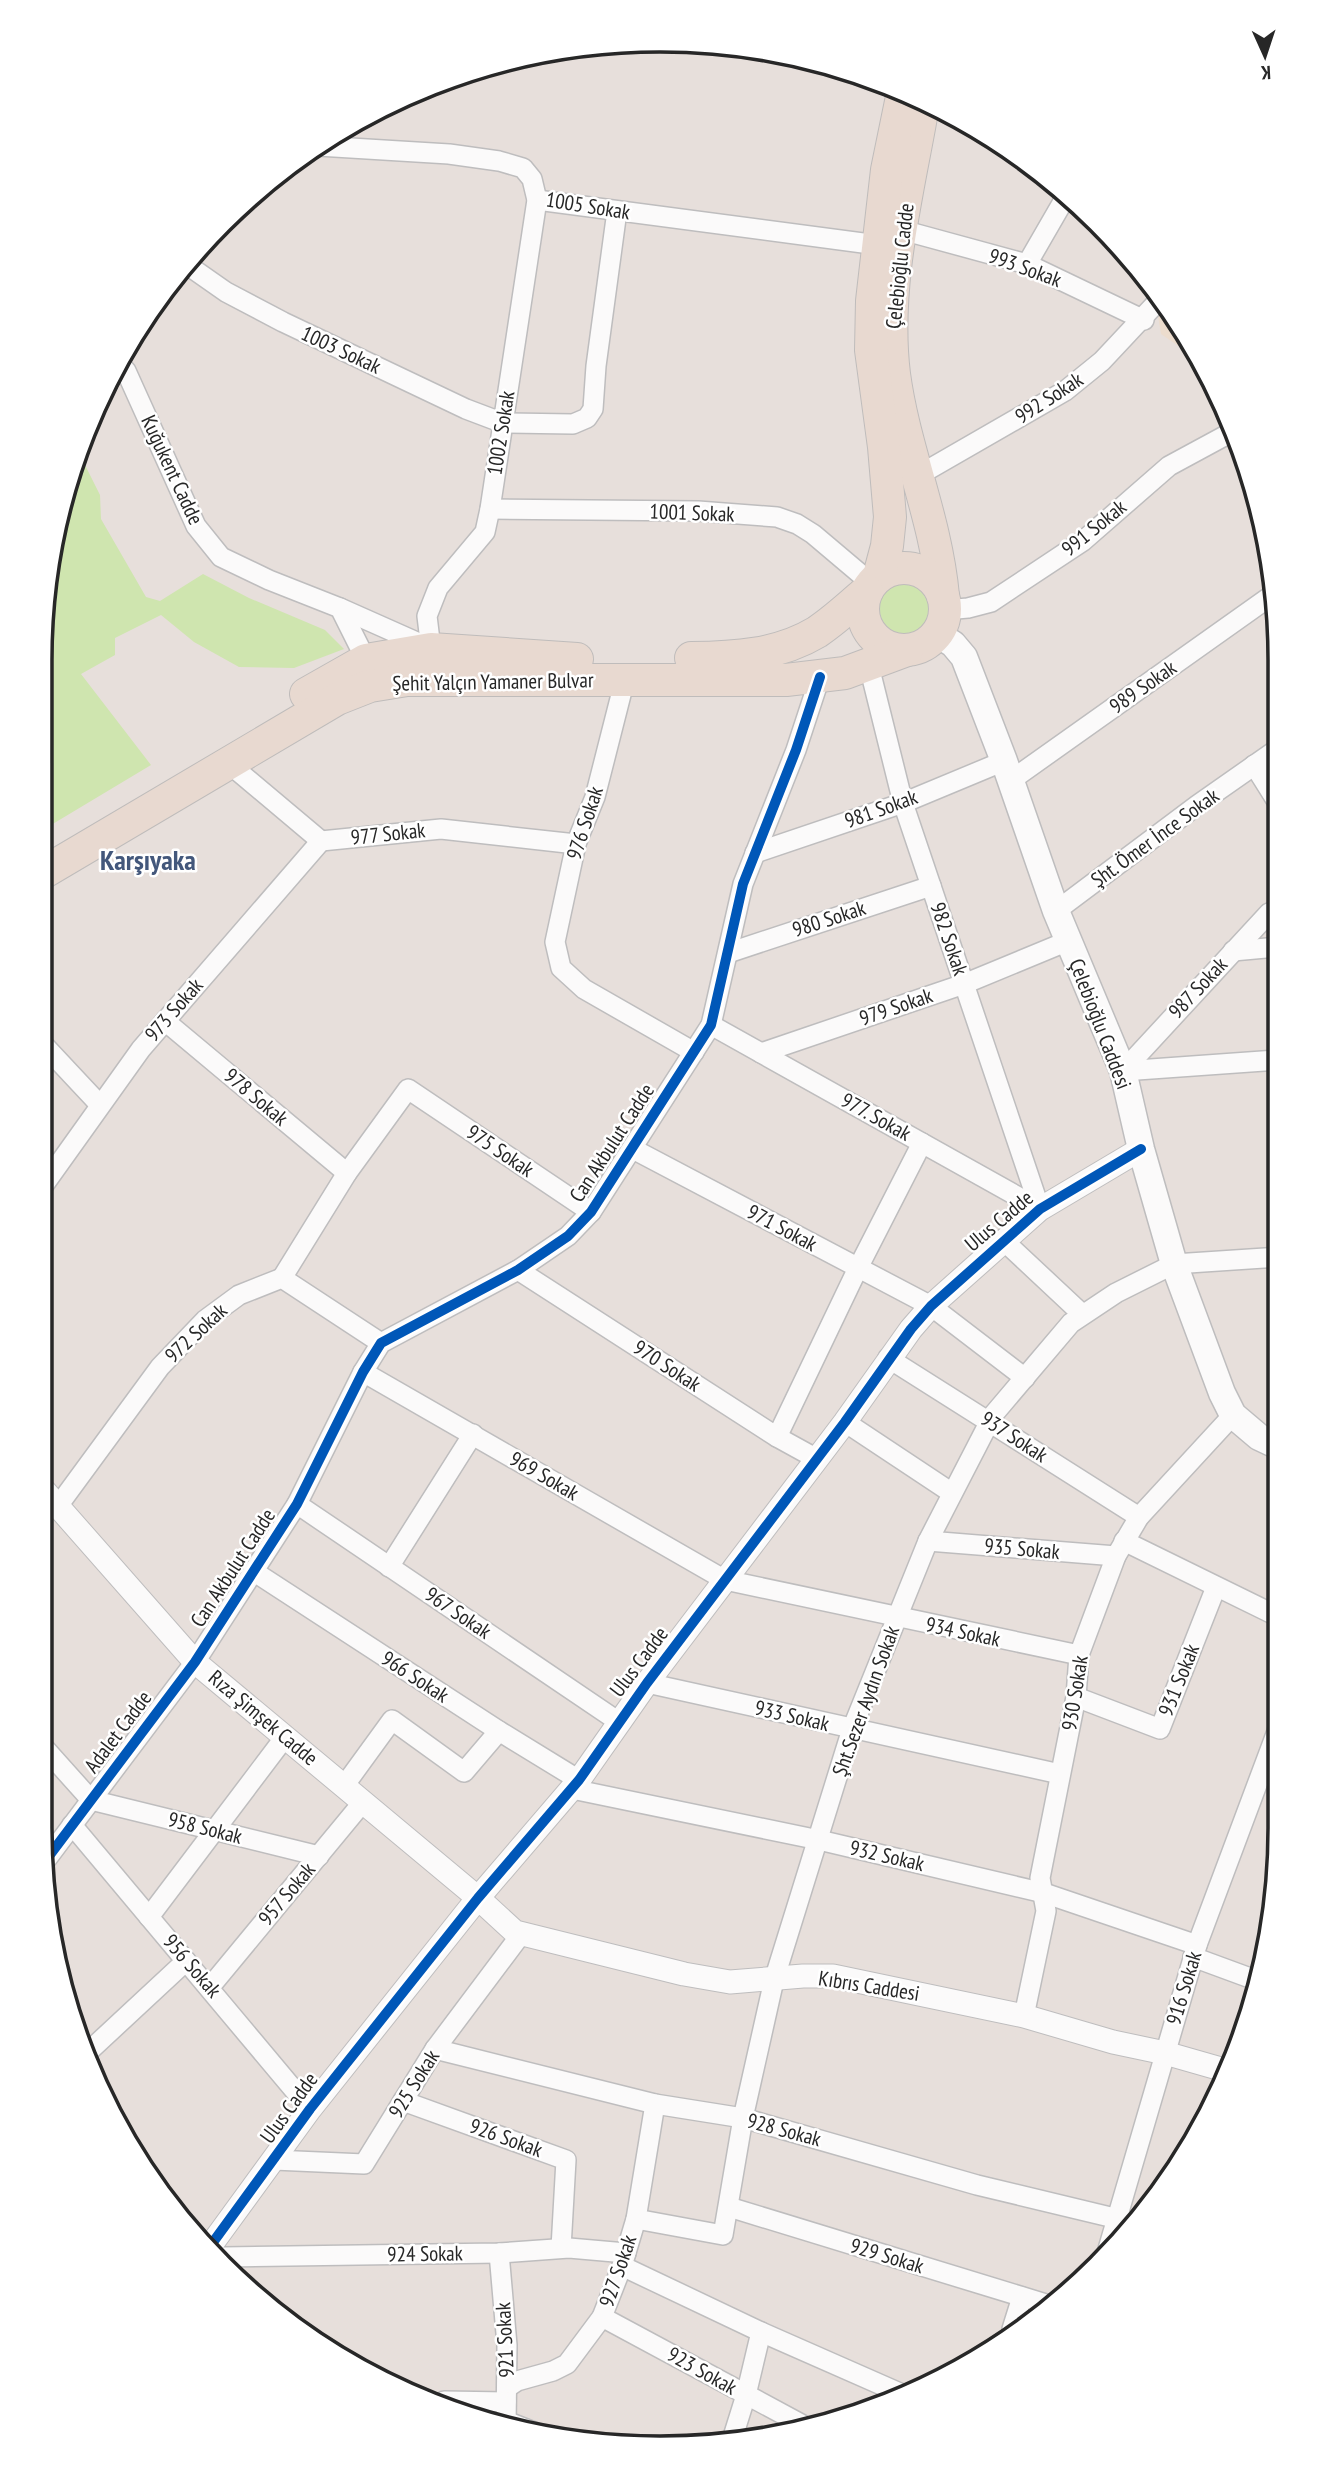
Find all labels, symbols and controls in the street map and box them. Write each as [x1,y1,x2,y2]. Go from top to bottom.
north arrow [1230,21,1300,91]
text: K [1260,61,1271,85]
street label: 1005 Sokak [544,186,632,225]
street label: Çelebioğlu Cadde [879,202,920,330]
street label: 993 Sokak [985,242,1065,293]
street label: 1003 Sokak [297,319,385,380]
street label: 992 Sokak [1010,366,1088,429]
street label: 1002 Sokak [481,389,520,477]
street label: Kuğukent Cadde [135,411,210,529]
street label: 991 Sokak [1056,493,1132,562]
street label: 1001 Sokak [649,498,735,527]
street label: 989 Sokak [1104,654,1181,719]
street label: Şehit Yalçın Yamaner Bulvar [392,666,594,697]
street label: Şht. Ömer İnce Sokak [1085,782,1224,893]
street label: 976 Sokak [560,783,609,863]
street label: 981 Sokak [841,783,921,834]
street label: 977 Sokak [349,816,426,851]
district label: Karşıyaka [100,841,196,878]
street label: 980 Sokak [789,894,869,943]
street label: 982 Sokak [924,899,975,979]
street label: 987 Sokak [1162,951,1233,1024]
street label: Çelebioğlu Caddesi [1063,955,1138,1093]
street label: 973 Sokak [139,972,209,1047]
street label: 979 Sokak [856,981,936,1032]
street label: 978 Sokak [219,1062,294,1131]
street label: Can Akbulut Cadde [563,1078,660,1207]
street label: 977. Sokak [836,1086,916,1147]
street label: 975 Sokak [461,1118,539,1183]
street label: Ulus Cadde [959,1184,1038,1257]
street label: 971 Sokak [743,1198,822,1257]
street label: 972 Sokak [159,1297,232,1368]
street label: 970 Sokak [628,1334,706,1397]
street label: 937 Sokak [976,1405,1053,1468]
street label: 969 Sokak [505,1445,584,1506]
street label: Can Akbulut Cadde [184,1503,281,1632]
street label: 935 Sokak [983,1532,1061,1565]
street label: 967 Sokak [420,1581,497,1645]
street label: 934 Sokak [923,1610,1003,1653]
street label: Ulus Cadde [603,1621,674,1702]
street label: Şht.Sezer Aydın Sokak [826,1622,905,1780]
street label: 931 Sokak [1152,1640,1205,1720]
street label: 966 Sokak [376,1645,454,1708]
street label: 930 Sokak [1055,1653,1094,1732]
street label: Rıza Şimşek Cadde [203,1664,324,1771]
street label: Adalet Cadde [78,1685,157,1778]
street label: 933 Sokak [752,1694,832,1737]
street label: 958 Sokak [165,1805,245,1850]
street label: 932 Sokak [847,1834,927,1877]
street label: 957 Sokak [252,1856,321,1931]
street label: 956 Sokak [157,1928,227,2003]
street label: 916 Sokak [1160,1948,1207,2028]
street label: Kıbrıs Caddesi [817,1964,922,2007]
street label: 925 Sokak [382,2045,445,2123]
street label: Ulus Cadde [254,2067,323,2148]
street label: 928 Sokak [744,2107,824,2152]
street label: 926 Sokak [466,2112,546,2163]
street label: 927 Sokak [593,2231,642,2311]
street label: 929 Sokak [847,2232,927,2279]
street label: 924 Sokak [387,2239,463,2268]
street label: 921 Sokak [489,2302,520,2378]
street label: 923 Sokak [663,2340,742,2401]

